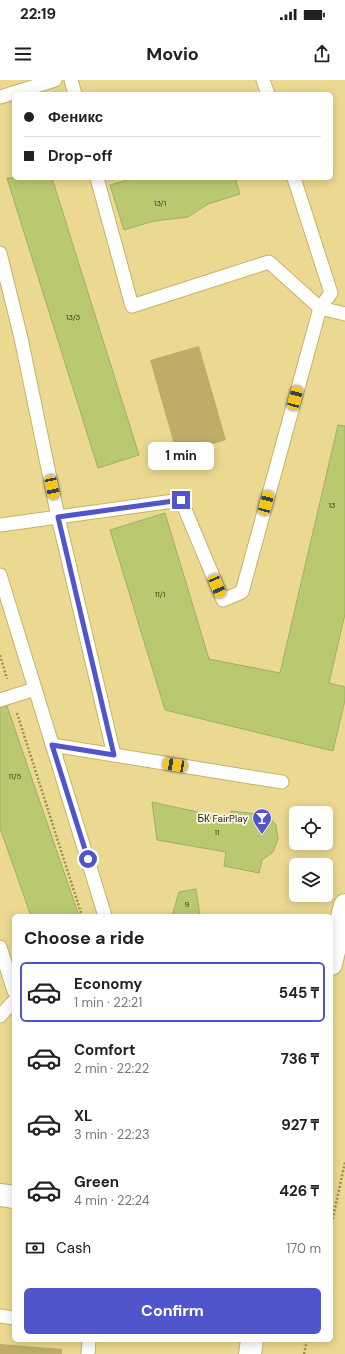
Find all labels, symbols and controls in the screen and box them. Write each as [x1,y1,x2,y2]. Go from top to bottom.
text: 22:19 [20,4,56,24]
text: Movio [146,42,199,66]
icon: menu [12,43,34,65]
icon: share [311,43,333,65]
text: Феникс [48,107,103,127]
text: Drop-off [48,146,113,166]
house number: 13/1 [154,198,166,208]
house number: 13/3 [66,312,80,322]
car [286,385,304,411]
callout: 1 min [148,442,214,470]
text: 1 min [165,447,197,464]
car [44,474,60,500]
car [257,490,275,516]
route end [172,491,190,509]
house number: 13 [328,500,336,510]
car [207,573,227,599]
house number: 11/1 [155,589,165,599]
car [162,757,188,773]
house number: 11/5 [9,771,21,781]
map controls [289,806,333,902]
button: locate [289,806,333,850]
bar icon: БК FairPlay [251,807,273,835]
place label: БК FairPlay [198,812,248,825]
house number: 11 [215,827,220,837]
route start [79,850,97,868]
button: layers [289,858,333,902]
house number: 9 [184,899,190,909]
text: Choose a ride [24,926,145,950]
icon: car [26,974,62,1010]
text: Economy [74,974,142,994]
text: 545 ₸ [279,983,319,1003]
text: 1 min · 22:21 [74,994,142,1011]
icon: car [26,1040,62,1076]
text: Comfort [74,1040,135,1060]
text: 736 ₸ [281,1049,319,1069]
text: 2 min · 22:22 [74,1060,149,1077]
icon: car [26,1106,62,1142]
text: XL [74,1106,92,1126]
text: 927 ₸ [281,1115,319,1135]
text: 3 min · 22:23 [74,1126,150,1143]
icon: car [26,1172,62,1208]
text: Green [74,1172,119,1192]
text: 426 ₸ [279,1181,319,1201]
text: 4 min · 22:24 [74,1192,150,1209]
icon: cash [24,1237,46,1259]
text: Cash [56,1238,91,1258]
text: 170 m [286,1240,321,1257]
button: Confirm [24,1288,321,1334]

